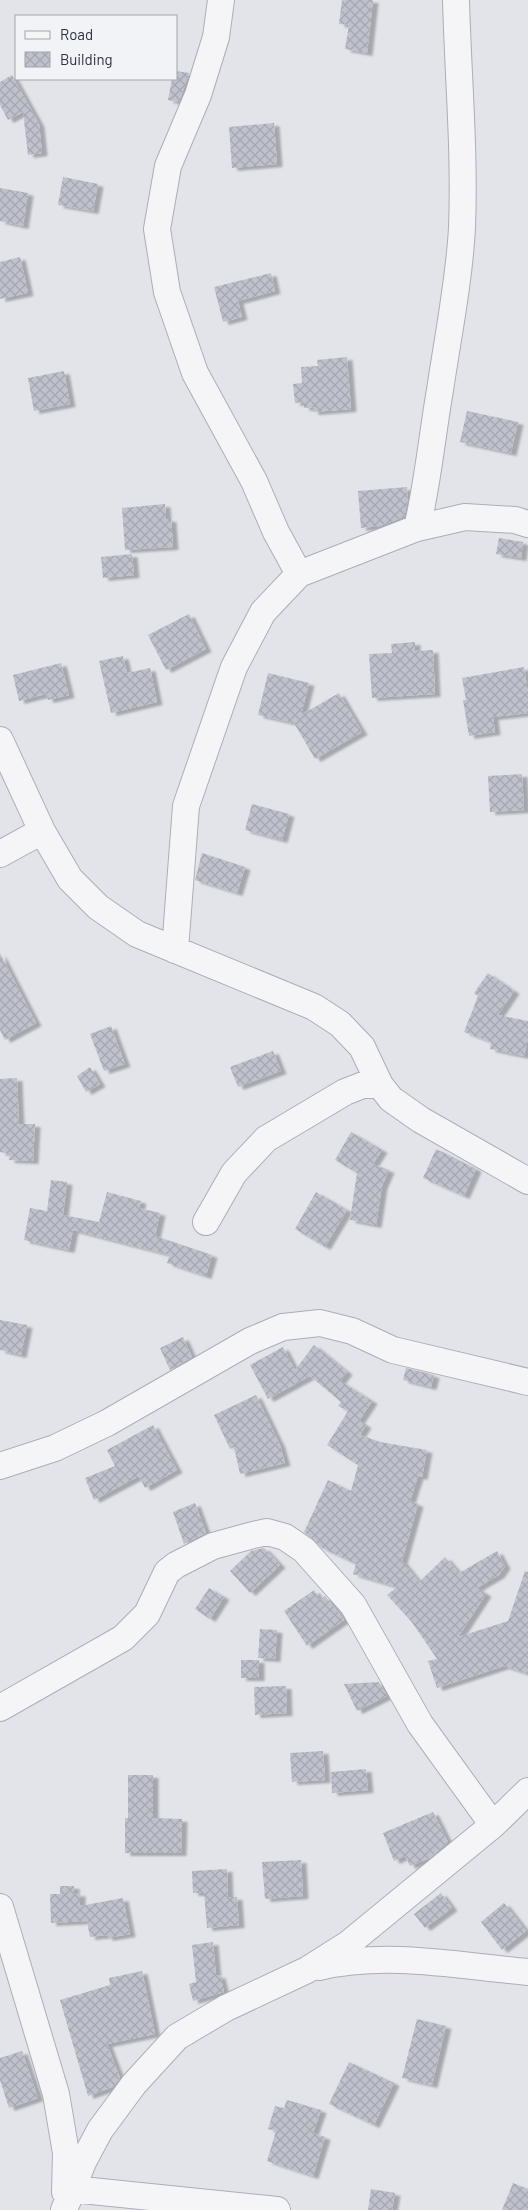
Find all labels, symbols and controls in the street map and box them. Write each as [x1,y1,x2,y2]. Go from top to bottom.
legend [15,15,178,80]
text: Road [60,25,93,43]
text: Building [60,50,113,68]

